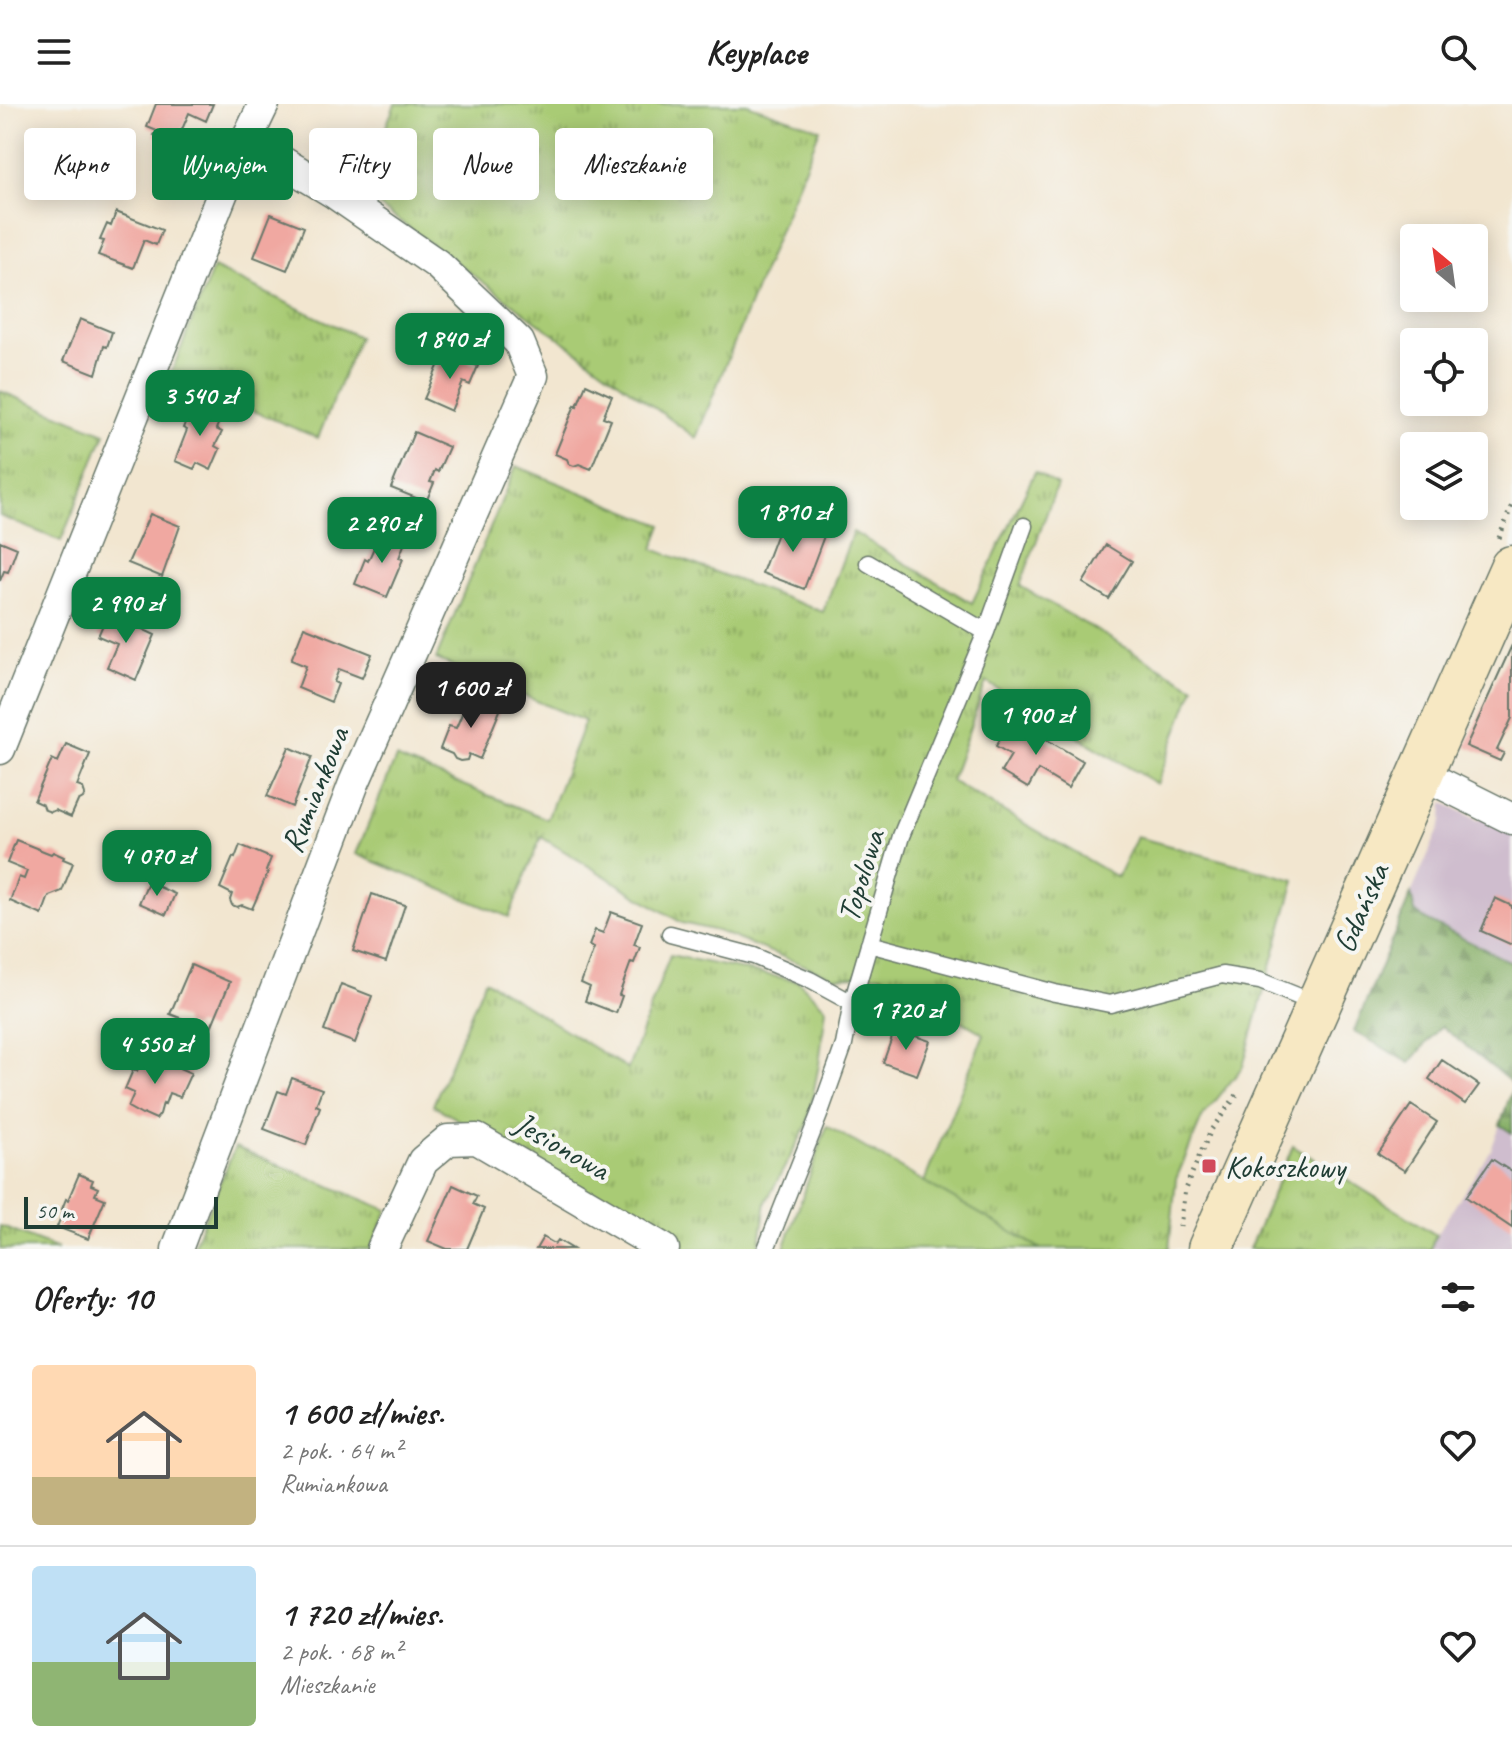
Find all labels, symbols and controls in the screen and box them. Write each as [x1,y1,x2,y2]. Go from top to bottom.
text: Keyplace [705,29,807,75]
icon: menu [32,30,76,74]
icon: search [1436,30,1480,74]
chip: Kupno [24,128,136,200]
chip: Wynajem [152,128,293,200]
chip: Filtry [309,128,417,200]
chip: Nowe [433,128,539,200]
chip: Mieszkanie [555,128,713,200]
north arrow [1400,224,1488,312]
map controls [1400,224,1488,520]
pin: 1 840 zł [367,313,533,381]
text: 1 840 zł [413,322,487,355]
button: locate [1400,328,1488,416]
pin: 3 540 zł [117,370,283,438]
text: 3 540 zł [163,379,237,412]
button: layers [1400,432,1488,520]
pin: 1 810 zł [710,486,876,554]
text: 1 810 zł [756,495,830,528]
pin: 2 290 zł [299,497,465,565]
text: 2 290 zł [345,506,419,539]
pin: 2 990 zł [43,577,209,645]
text: 2 990 zł [90,586,162,619]
pin: 1 600 zł [388,662,554,730]
text: 1 600 zł [434,671,508,704]
pin: 1 900 zł [953,689,1119,757]
text: 1 900 zł [999,698,1073,731]
street label: Rumiankowa [271,719,359,859]
street label: Topolowa [828,823,895,927]
pin: 4 070 zł [74,830,240,898]
text: 4 070 zł [120,839,194,872]
street label: Gdańska [1323,855,1399,959]
pin: 1 720 zł [823,984,989,1052]
text: 1 720 zł [869,993,943,1026]
pin: 4 550 zł [72,1018,238,1086]
text: 4 550 zł [119,1027,191,1060]
street label: Jesionowa [505,1101,619,1191]
place label: Kokoszkowy [1225,1146,1348,1187]
marker: Kokoszkowy [1200,1157,1218,1175]
scale bar [24,1193,218,1229]
text: 50 m [36,1197,73,1225]
icon: filters [1436,1275,1480,1319]
text: Oferty: 10 [32,1276,152,1319]
text: 1 600 zł/mies. [280,1391,444,1434]
icon: home [96,1397,192,1493]
icon: heart [1436,1423,1480,1467]
text: 2 pok. · 64 m² [280,1434,402,1467]
text: Rumiankowa [280,1467,387,1500]
text: 1 720 zł/mies. [280,1592,443,1635]
icon: home [96,1598,192,1694]
icon: heart [1436,1624,1480,1668]
text: 2 pok. · 68 m² [280,1635,402,1668]
text: Mieszkanie [280,1668,375,1701]

